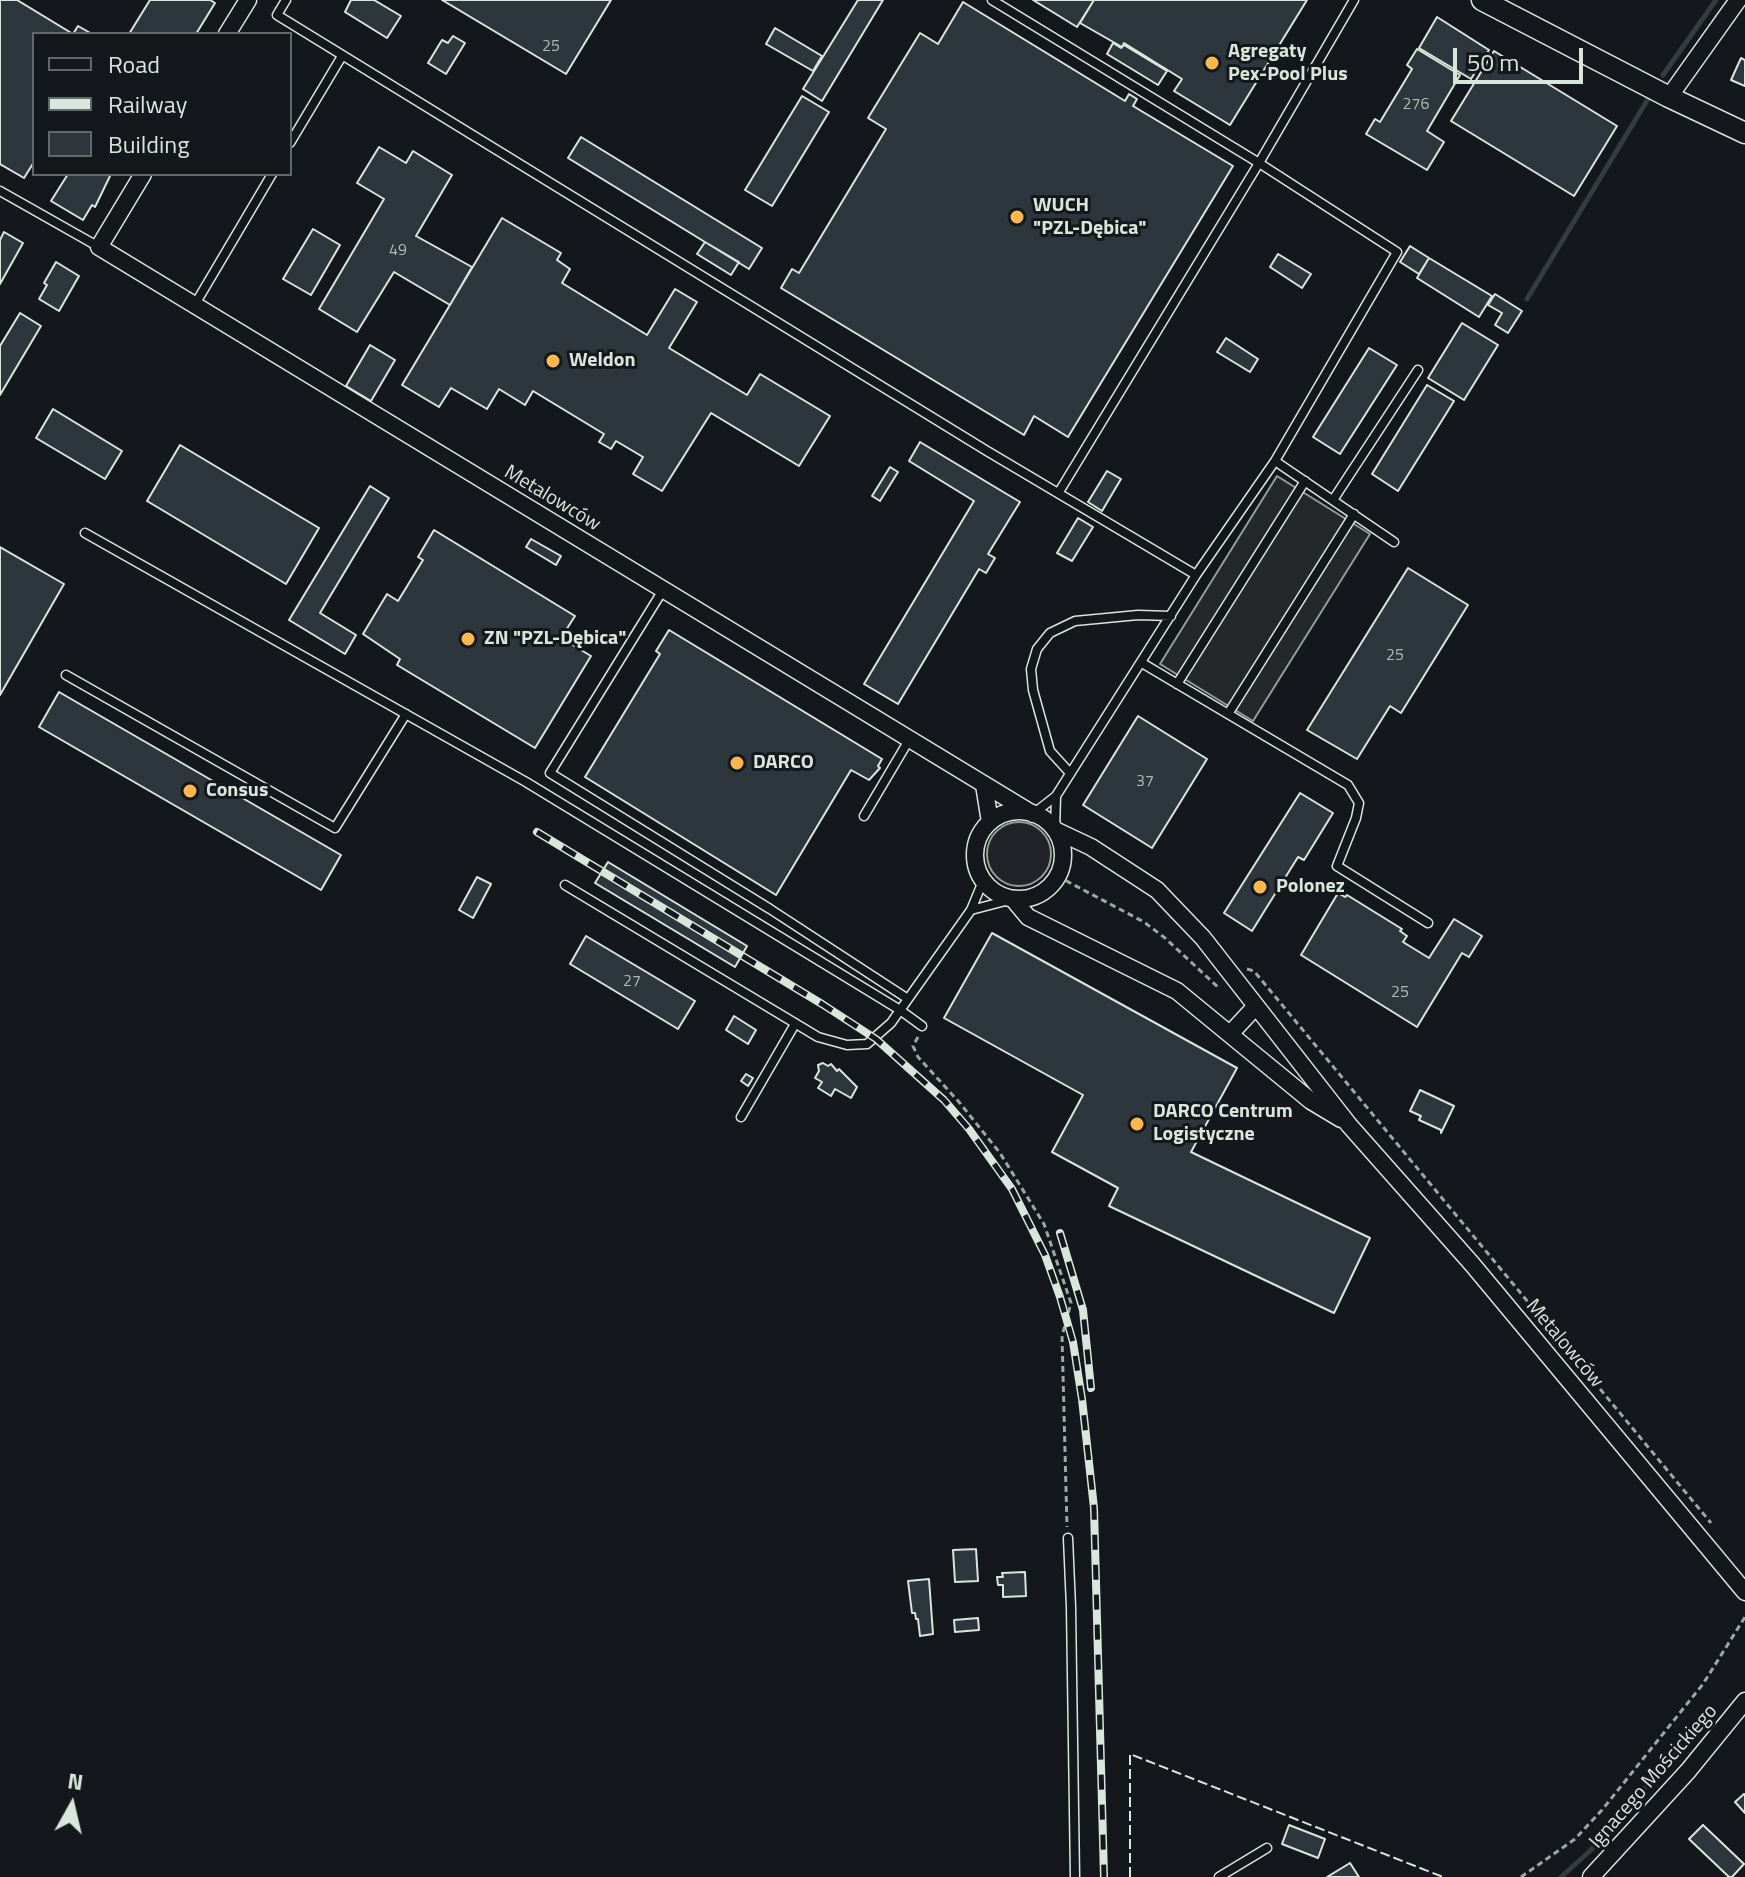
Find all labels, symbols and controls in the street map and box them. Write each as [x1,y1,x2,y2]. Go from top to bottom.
legend [32,32,292,176]
scale bar [1457,32,1587,82]
house number: 25 [542,37,560,57]
place label: Agregaty Pex-Pool Plus [1228,40,1348,87]
text: 50 m [1467,44,1519,80]
text: Road [108,46,160,82]
marker: Agregaty Pex-Pool Plus [1203,54,1221,72]
text: Railway [108,86,187,122]
house number: 276 [1403,95,1429,115]
text: Building [108,126,190,162]
place label: WUCH "PZL-Dębica" [1033,194,1146,241]
marker: WUCH "PZL-Dębica" [1008,208,1026,226]
house number: 49 [389,241,407,261]
place label: Weldon [569,349,635,373]
marker: Weldon [544,352,562,370]
street label: Metalowców [499,461,605,537]
place label: ZN "PZL-Dębica" [484,627,626,651]
marker: ZN "PZL-Dębica" [459,630,477,648]
house number: 25 [1386,646,1404,666]
place label: DARCO [753,751,814,775]
marker: DARCO [728,754,746,772]
house number: 37 [1136,772,1154,792]
place label: Consus [206,779,268,803]
marker: Consus [181,782,199,800]
place label: Polonez [1276,875,1345,899]
marker: Polonez [1251,878,1269,896]
house number: 27 [623,972,641,992]
house number: 25 [1391,983,1409,1003]
place label: DARCO Centrum Logistyczne [1153,1100,1293,1147]
marker: DARCO Centrum Logistyczne [1128,1115,1146,1133]
street label: Metalowców [1520,1295,1608,1393]
street label: Ignacego Mościckiego [1585,1700,1723,1854]
text: N [65,1763,85,1799]
north arrow [32,1765,112,1845]

